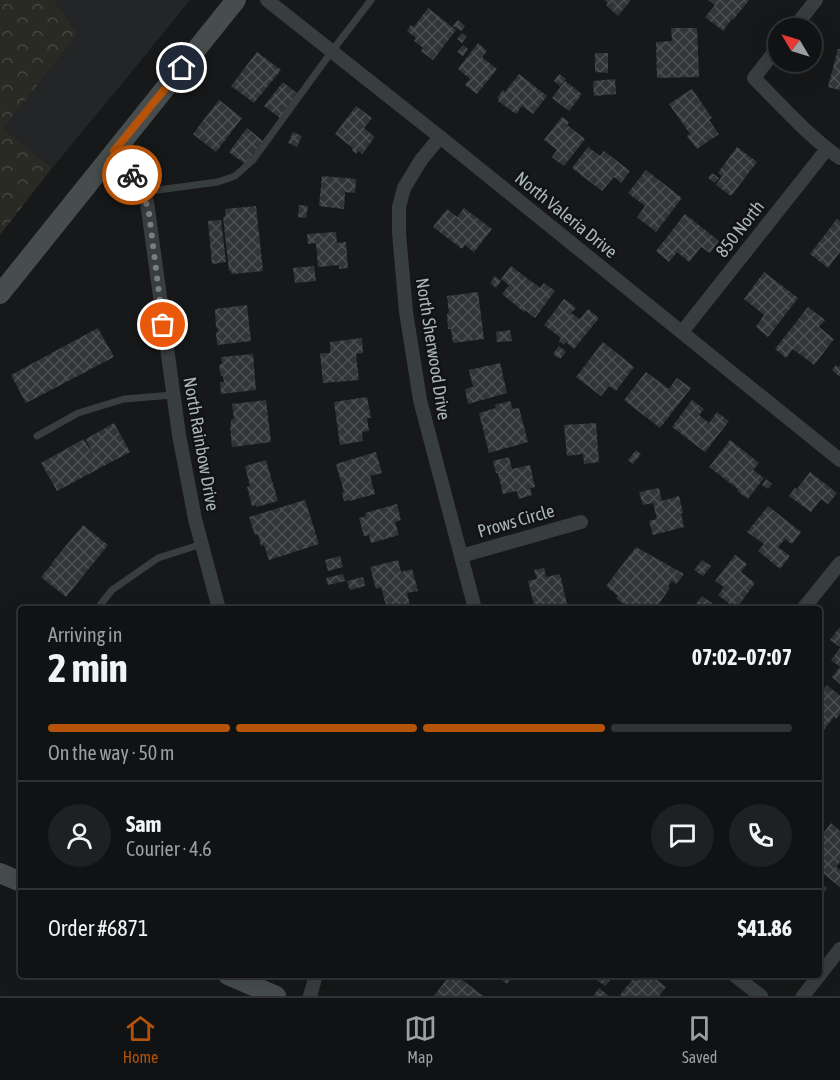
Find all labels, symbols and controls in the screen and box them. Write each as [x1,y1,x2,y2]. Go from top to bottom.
north arrow [768,18,822,72]
map controls [768,18,822,72]
pin [156,42,207,93]
icon: home [165,51,198,84]
courier [102,145,162,205]
icon: bike [116,159,149,192]
street label: North Valeria Drive [511,167,622,262]
street label: 850 North [711,196,768,261]
street label: North Sherwood Drive [412,276,455,422]
pin [137,299,188,350]
icon: bag [146,308,179,341]
street label: North Rainbow Drive [179,375,224,513]
street label: Prows Circle [475,500,557,541]
text: Arriving in [48,623,122,646]
text: 07:02–07:07 [692,644,792,670]
text: 2 min [48,646,128,690]
text: On the way · 50 m [48,741,174,764]
button: person [48,804,111,867]
button: chat [651,804,714,867]
button: phone [729,804,792,867]
text: Sam [126,811,161,837]
text: Courier · 4.6 [126,837,212,860]
text: Order #6871 [48,915,148,941]
text: $41.86 [737,915,792,941]
tab: Home [123,1012,158,1066]
tab: Map [404,1012,437,1066]
tab: Saved [682,1012,717,1066]

